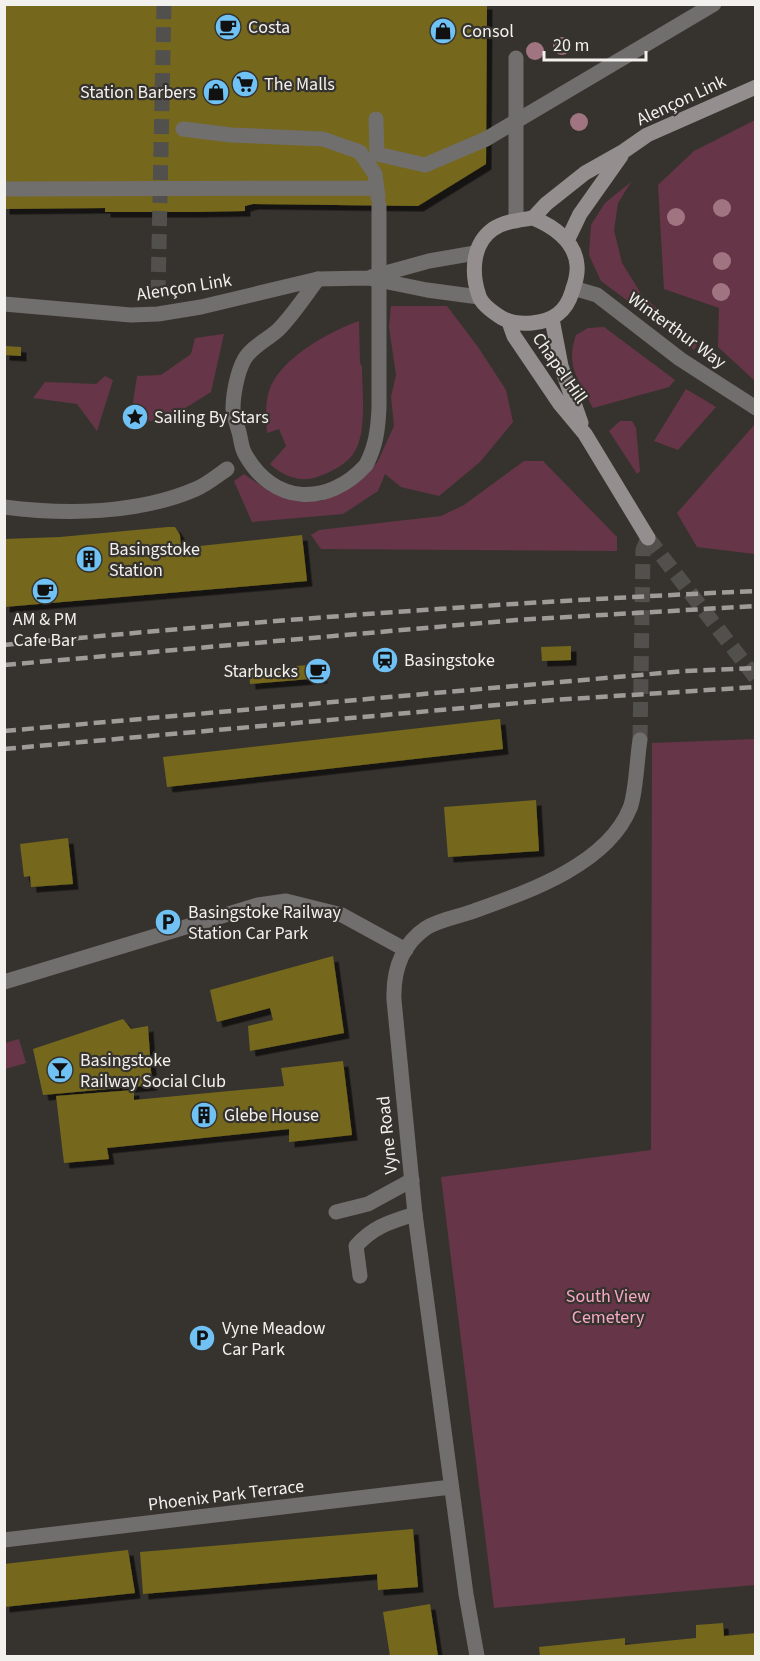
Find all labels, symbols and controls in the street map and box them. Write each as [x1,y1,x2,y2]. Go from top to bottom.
cafe icon: Costa [213,12,243,42]
place label: Costa [248,15,290,40]
shop icon: Consol [428,16,458,46]
place label: Consol [462,19,514,44]
scale bar [544,24,646,62]
text: 20 m [553,33,589,58]
supermarket icon: The Malls [230,69,260,99]
street label: Alençon Link [632,69,730,132]
place label: The Malls [264,72,335,97]
shop icon: Station Barbers [201,77,231,107]
place label: Station Barbers [80,80,196,105]
street label: Alençon Link [135,268,234,307]
street label: Winterthur Way [622,286,732,375]
street label: Chapel Hill [526,328,593,409]
place icon: Sailing By Stars [120,402,150,432]
place label: Sailing By Stars [154,405,269,430]
place label: Basingstoke Station [109,537,200,583]
building icon: Basingstoke Station [74,544,104,574]
cafe icon: AM & PM Cafe Bar [30,576,60,606]
place label: AM & PM Cafe Bar [13,607,77,653]
station icon: Basingstoke [370,645,400,675]
place label: Basingstoke [404,648,495,673]
cafe icon: Starbucks [303,656,333,686]
place label: Starbucks [223,659,298,684]
place label: Basingstoke Railway Station Car Park [188,900,342,946]
parking icon: Basingstoke Railway Station Car Park [153,907,183,937]
place label: Basingstoke Railway Social Club [80,1048,226,1094]
bar icon: Basingstoke Railway Social Club [45,1055,75,1085]
street label: Vyne Road [371,1095,404,1175]
building icon: Glebe House [189,1100,219,1130]
place label: Glebe House [224,1103,319,1128]
park label: South View Cemetery [566,1284,650,1330]
place label: Vyne Meadow Car Park [222,1316,325,1362]
parking icon: Vyne Meadow Car Park [187,1323,217,1353]
street label: Phoenix Park Terrace [147,1474,306,1517]

